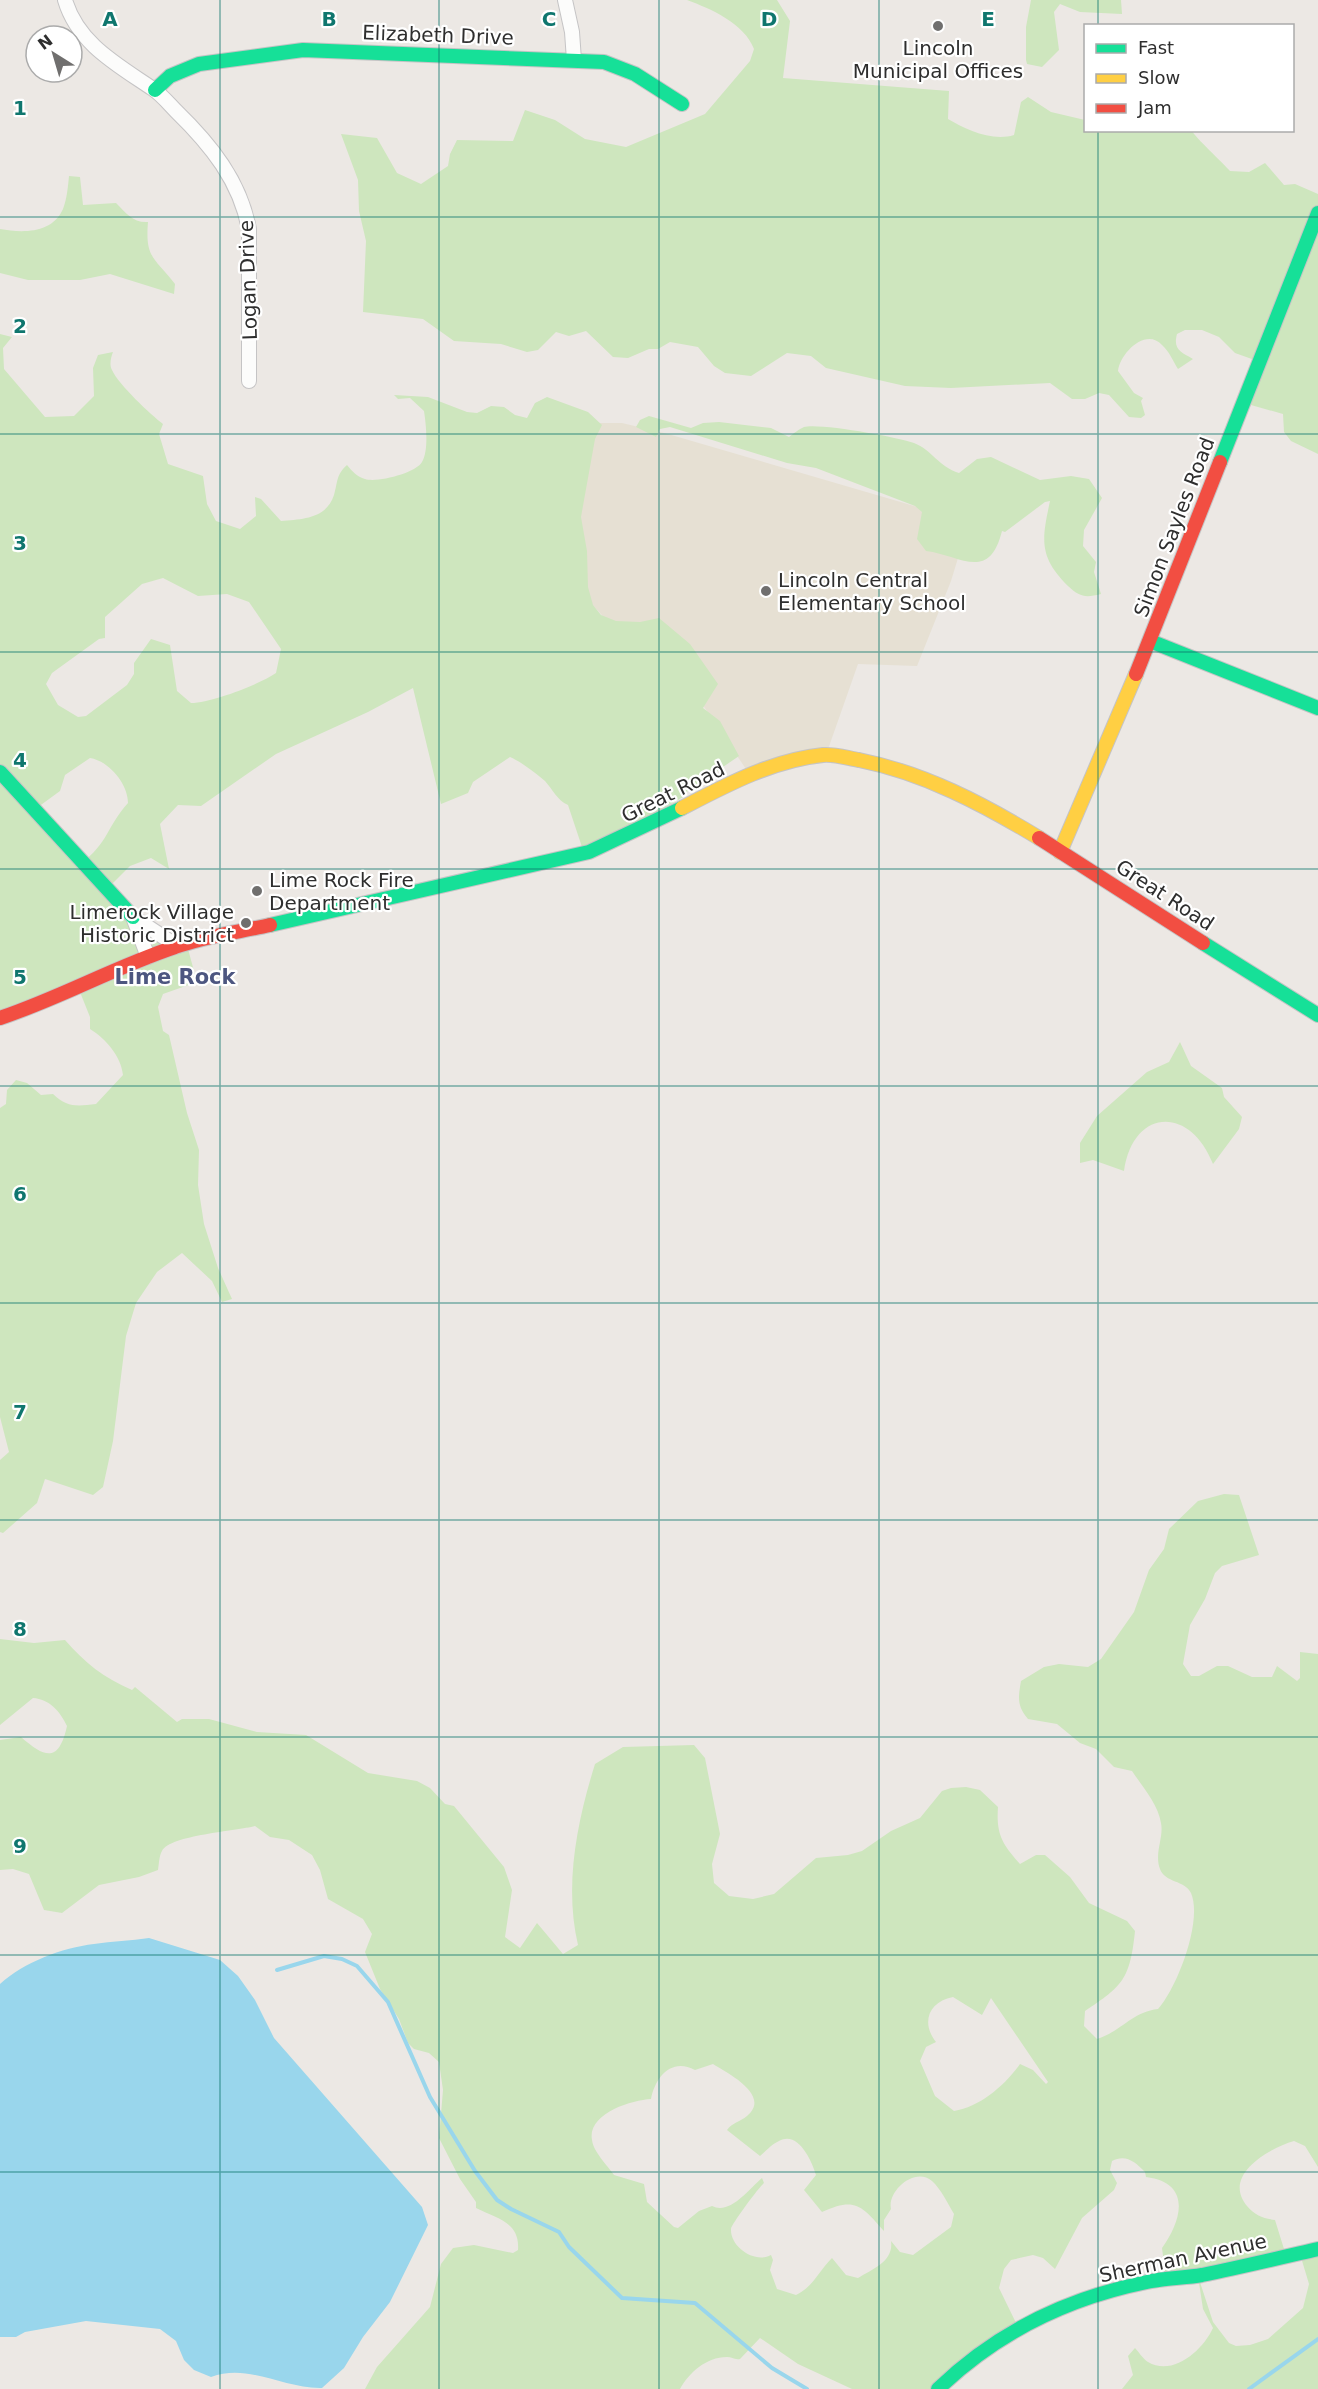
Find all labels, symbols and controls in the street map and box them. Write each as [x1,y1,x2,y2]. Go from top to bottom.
text: A [102,7,118,31]
text: B [321,7,337,31]
text: C [542,7,556,31]
text: D [761,7,777,31]
text: E [981,7,995,31]
marker: Lincoln Municipal Offices [931,19,945,33]
street label: Elizabeth Drive [362,20,514,50]
north arrow [24,24,84,84]
legend [1084,24,1294,132]
text: N [34,31,56,54]
place label: Lincoln Municipal Offices [853,36,1023,83]
text: Fast [1138,37,1174,58]
text: Slow [1138,67,1180,88]
text: 1 [13,96,27,120]
text: Jam [1137,97,1172,118]
street label: Logan Drive [234,219,262,341]
text: 2 [13,314,27,338]
street label: Simon Sayles Road [1129,434,1219,620]
text: 3 [13,531,27,555]
place label: Lincoln Central Elementary School [778,568,966,615]
marker: Lincoln Central Elementary School [759,584,773,598]
text: 4 [13,748,27,772]
street label: Great Road [617,757,729,827]
street label: Great Road [1111,854,1219,936]
place label: Lime Rock Fire Department [269,868,414,915]
marker: Lime Rock Fire Department [250,884,264,898]
place label: Limerock Village Historic District [69,900,234,947]
marker: Limerock Village Historic District [239,916,253,930]
text: 5 [13,965,27,989]
district label: Lime Rock [114,965,237,989]
text: 6 [13,1182,27,1206]
text: 7 [13,1400,27,1424]
text: 8 [13,1617,27,1641]
text: 9 [13,1834,27,1858]
street label: Sherman Avenue [1097,2229,1269,2287]

